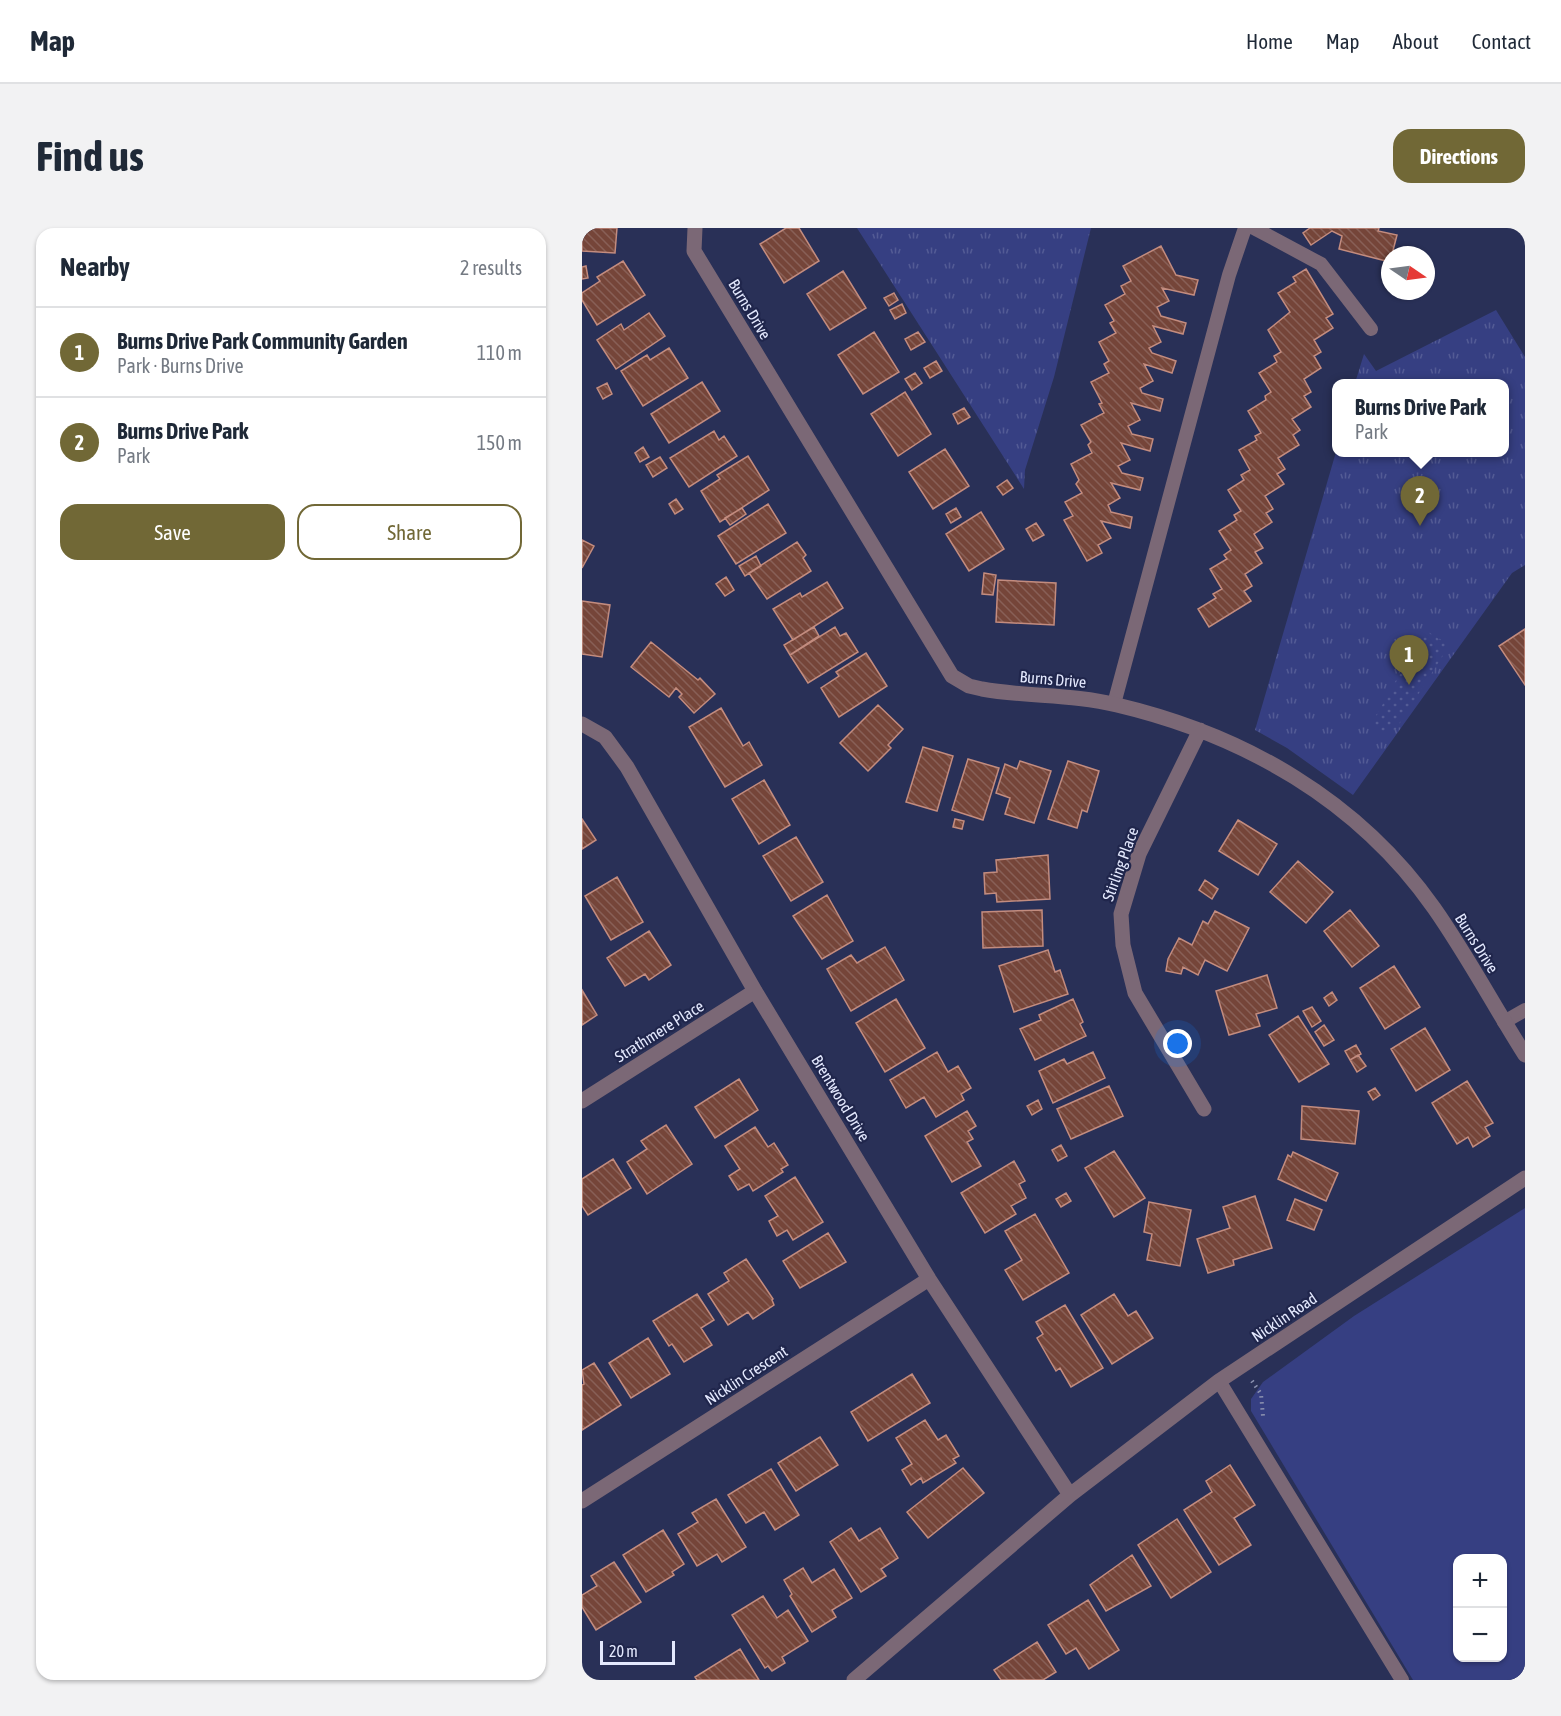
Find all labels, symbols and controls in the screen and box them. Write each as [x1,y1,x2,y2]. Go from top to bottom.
text: Map [30,25,75,57]
text: Home [1246,29,1293,53]
text: Map [1326,29,1360,53]
text: About [1393,29,1439,53]
text: Contact [1472,29,1531,53]
button: Directions [1393,129,1525,183]
text: Find us [36,132,144,180]
north arrow [1381,246,1435,300]
text: Nearby [60,252,130,282]
text: 2 results [460,256,522,279]
street label: Burns Drive [725,276,775,342]
text: Burns Drive Park Community Garden [117,328,408,354]
text: 1 [75,341,84,364]
text: 110 m [477,341,522,364]
text: Park · Burns Drive [117,354,244,377]
popup [1332,379,1509,457]
text: Burns Drive Park [1355,394,1486,420]
text: Burns Drive Park [117,418,248,444]
text: Park [1355,420,1388,443]
text: 2 [75,431,84,454]
text: 150 m [477,431,522,454]
text: Park [117,444,150,467]
pin: 2 [1400,476,1440,526]
button: Save [60,504,285,560]
button: Share [297,504,522,560]
pin: 1 [1390,636,1428,685]
street label: Burns Drive [1019,667,1087,691]
street label: Stirling Place [1098,825,1143,904]
street label: Burns Drive [1452,910,1502,976]
street label: Strathmere Place [611,997,707,1065]
your location [1163,1029,1192,1058]
street label: Brentwood Drive [808,1052,874,1144]
street label: Nicklin Road [1248,1289,1320,1345]
street label: Nicklin Crescent [702,1342,791,1408]
map controls [1453,1554,1507,1662]
button: + [1453,1554,1507,1608]
button: − [1453,1608,1507,1662]
scale bar [600,1638,675,1666]
text: 20 m [609,1642,638,1660]

